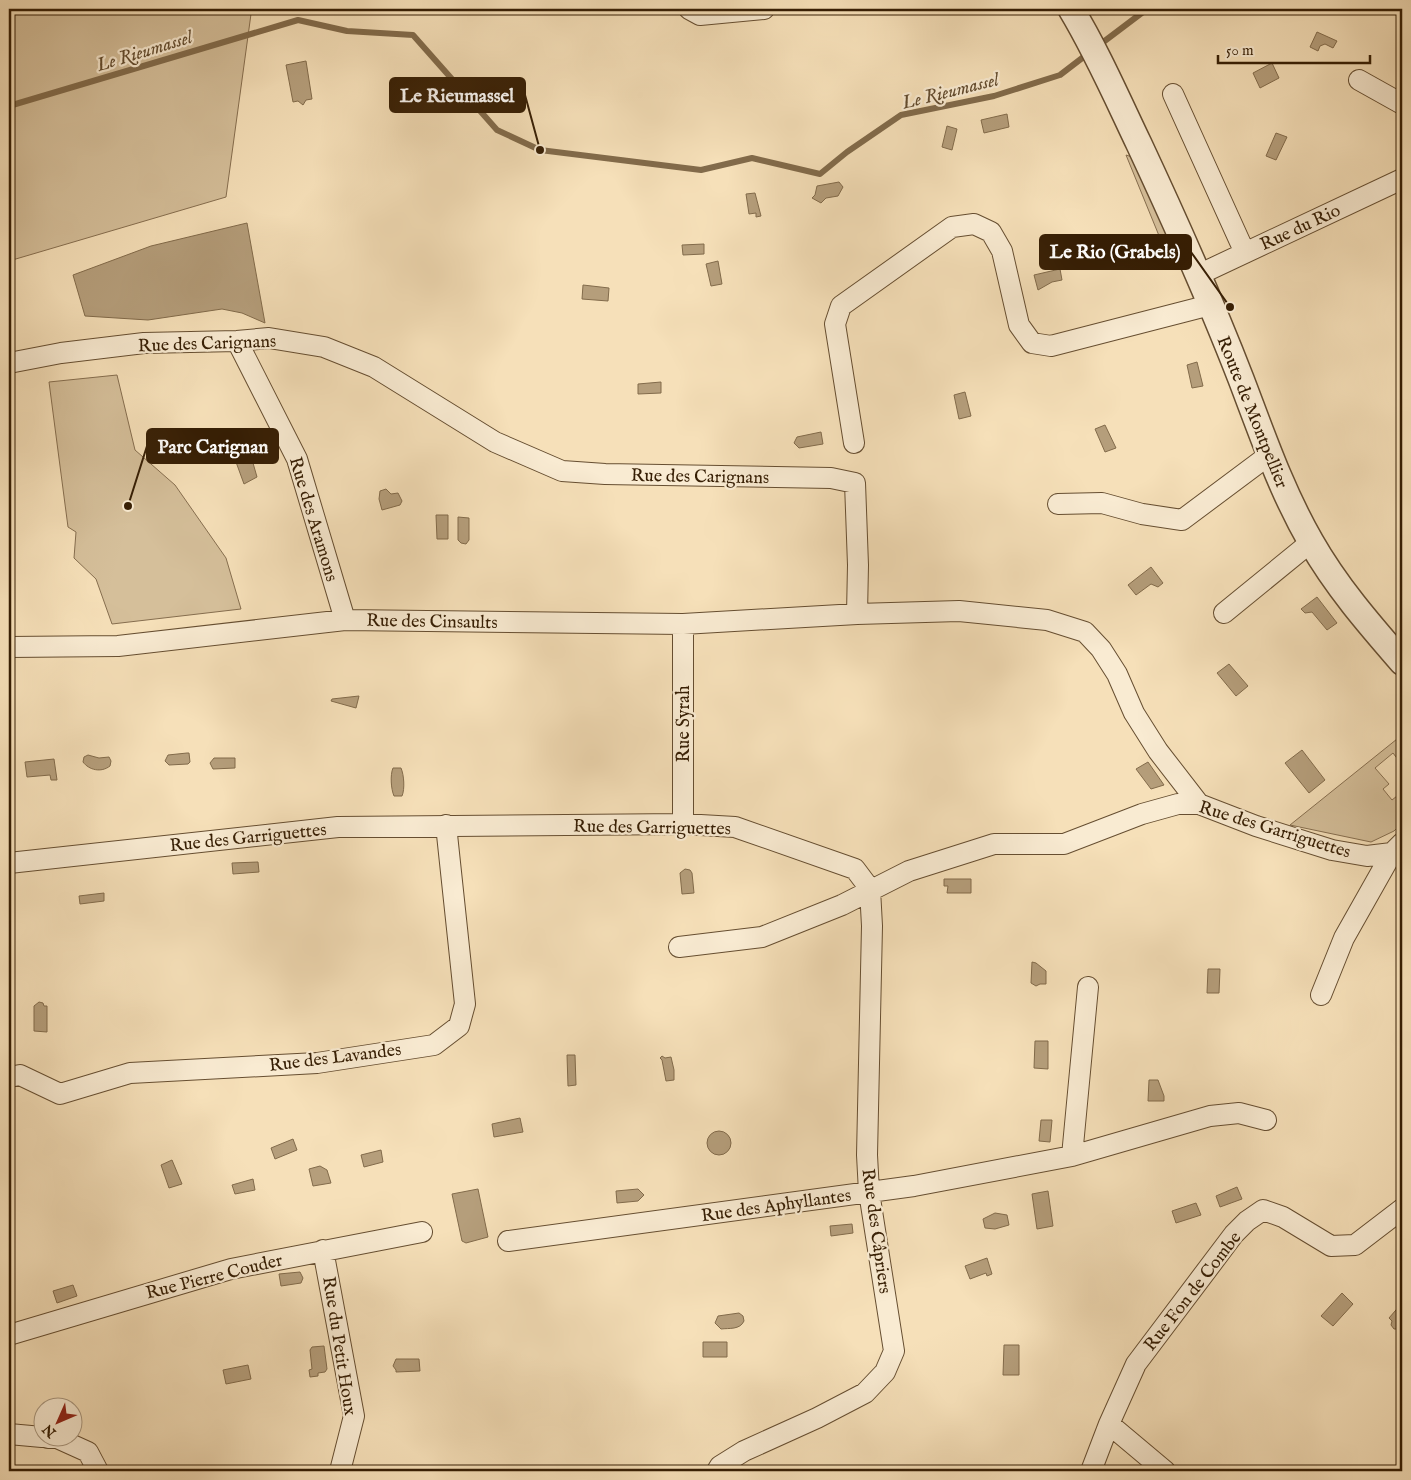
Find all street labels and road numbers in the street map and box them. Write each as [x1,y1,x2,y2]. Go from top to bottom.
street label: Rue du Rio [1257,200,1345,257]
street label: Rue des Carignans [138,331,277,358]
street label: Route de Montpellier [1211,333,1293,492]
street label: Rue des Aramons [283,454,342,585]
street label: Rue des Carignans [631,465,769,490]
street label: Rue des Cinsaults [366,610,498,635]
street label: Rue Syrah [673,685,696,762]
street label: Rue des Garriguettes [1196,796,1353,864]
street label: Rue des Garriguettes [573,816,731,841]
street label: Rue des Garriguettes [169,819,328,858]
street label: Rue des Lavandes [268,1039,403,1078]
street label: Rue des Câpriers [855,1167,896,1295]
street label: Rue des Aphyllantes [700,1185,853,1228]
street label: Rue Fon de Combe [1139,1227,1247,1356]
street label: Rue Pierre Couder [144,1249,286,1306]
street label: Rue du Petit Houx [316,1275,361,1418]

